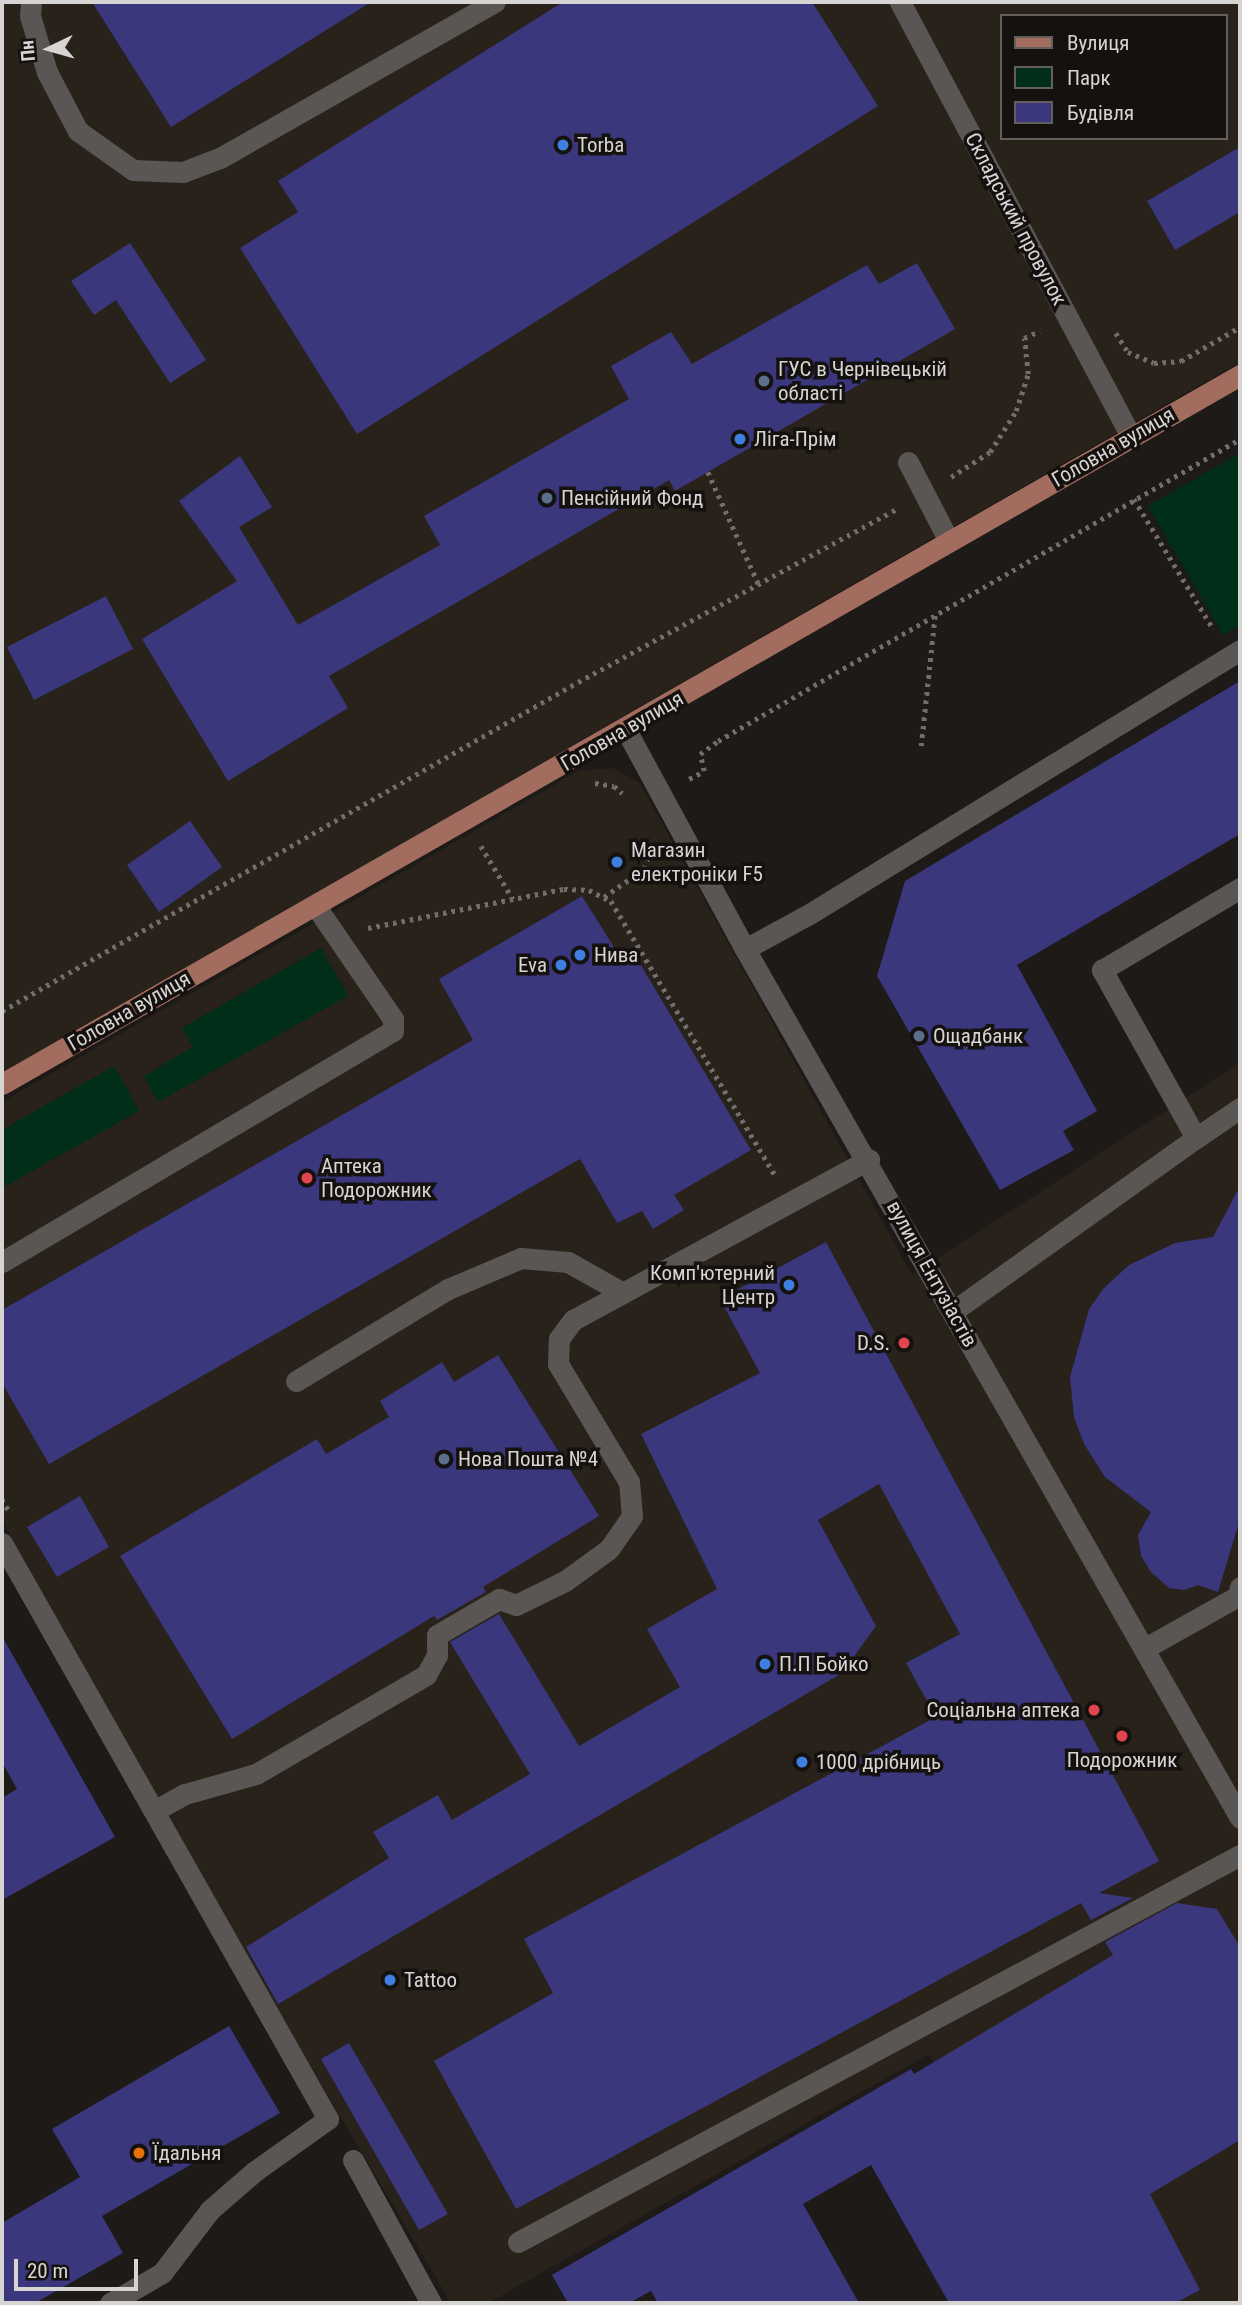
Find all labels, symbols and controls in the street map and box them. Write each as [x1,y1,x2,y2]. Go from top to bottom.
north arrow [14,14,84,84]
legend [1000,14,1228,140]
text: Вулиця [1067,31,1129,55]
text: Пн [15,39,40,62]
text: Парк [1067,66,1111,90]
text: Будівля [1067,101,1134,125]
street label: Складський провулок [960,128,1072,310]
place label: Torba [577,132,624,158]
marker: Torba [555,137,571,153]
place label: ГУС в Чернівецькій області [778,356,947,406]
marker: ГУС в Чернівецькій області [756,373,772,389]
street label: Головна вулиця [1047,402,1179,492]
place label: Ліга-Прім [754,426,837,452]
marker: Ліга-Прім [732,431,748,447]
place label: Пенсійний Фонд [561,485,703,511]
marker: Пенсійний Фонд [539,490,555,506]
street label: Головна вулиця [556,686,688,776]
place label: Магазин електроніки F5 [631,837,763,887]
marker: Магазин електроніки F5 [609,854,625,870]
place label: Нива [594,942,638,968]
marker: Нива [572,947,588,963]
place label: Eva [518,952,547,978]
marker: Eva [553,957,569,973]
street label: Головна вулиця [63,966,195,1056]
place label: Ощадбанк [933,1023,1023,1049]
marker: Ощадбанк [911,1028,927,1044]
place label: Аптека Подорожник [321,1153,432,1203]
marker: Аптека Подорожник [299,1170,315,1186]
street label: вулиця Ентузіастів [881,1196,983,1352]
place label: Комп'ютерний Центр [650,1260,775,1310]
marker: Комп'ютерний Центр [781,1277,797,1293]
place label: D.S. [857,1330,890,1356]
marker: D.S. [896,1335,912,1351]
place label: Нова Пошта №4 [458,1446,598,1472]
marker: Нова Пошта №4 [436,1451,452,1467]
place label: П.П Бойко [779,1651,869,1677]
marker: П.П Бойко [757,1656,773,1672]
place label: Соціальна аптека [926,1697,1080,1723]
marker: Соціальна аптека [1086,1702,1102,1718]
marker: Подорожник [1114,1728,1130,1744]
place label: Подорожник [1067,1747,1177,1773]
place label: 1000 дрібниць [816,1749,941,1775]
marker: 1000 дрібниць [794,1754,810,1770]
place label: Tattoo [404,1967,457,1993]
marker: Tattoo [382,1972,398,1988]
place label: Їдальня [153,2140,221,2166]
marker: Їдальня [131,2145,147,2161]
scale bar [18,2246,142,2290]
text: 20 m [27,2259,68,2283]

